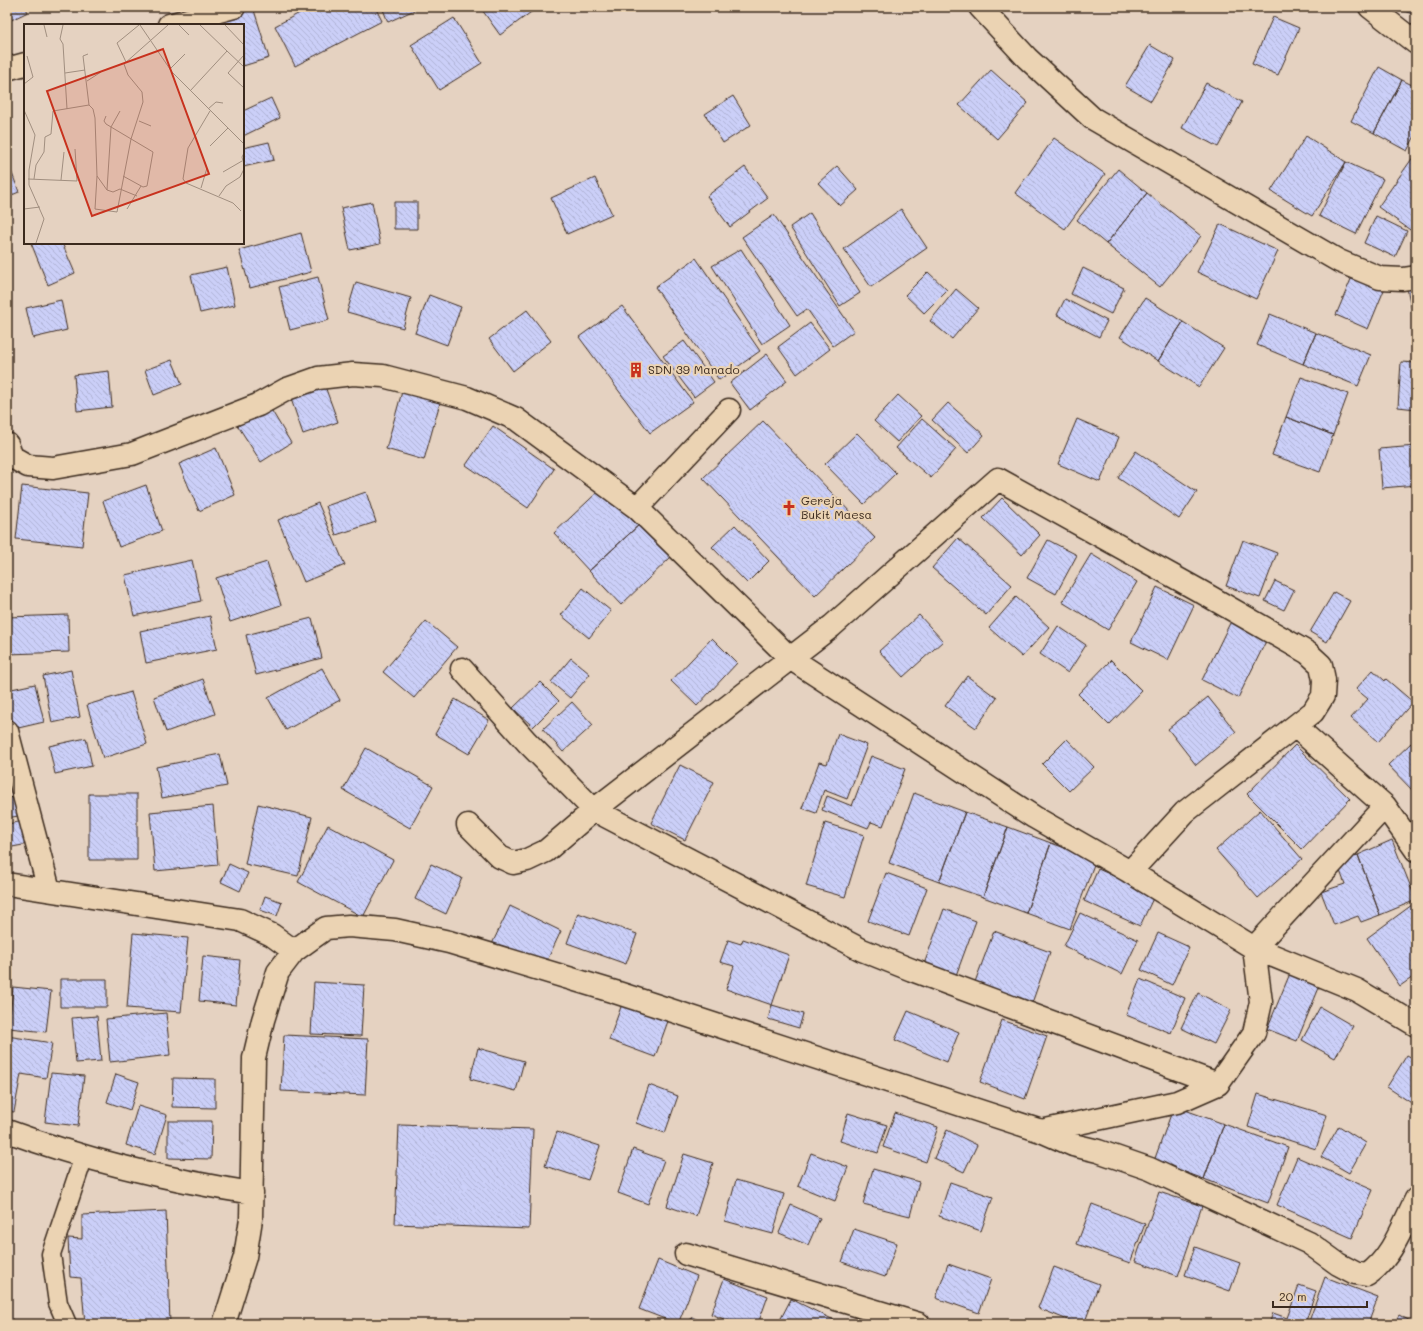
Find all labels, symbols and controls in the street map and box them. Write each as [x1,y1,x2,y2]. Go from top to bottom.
inset map [24,24,244,244]
building icon: SDN 39 Manado [627,361,645,379]
place label: SDN 39 Manado [648,361,740,377]
place label: Gereja Bukit Maesa [801,492,872,522]
church icon: Gereja Bukit Maesa [780,499,798,517]
scale bar [1273,1283,1367,1309]
text: 20 m [1279,1288,1307,1304]

